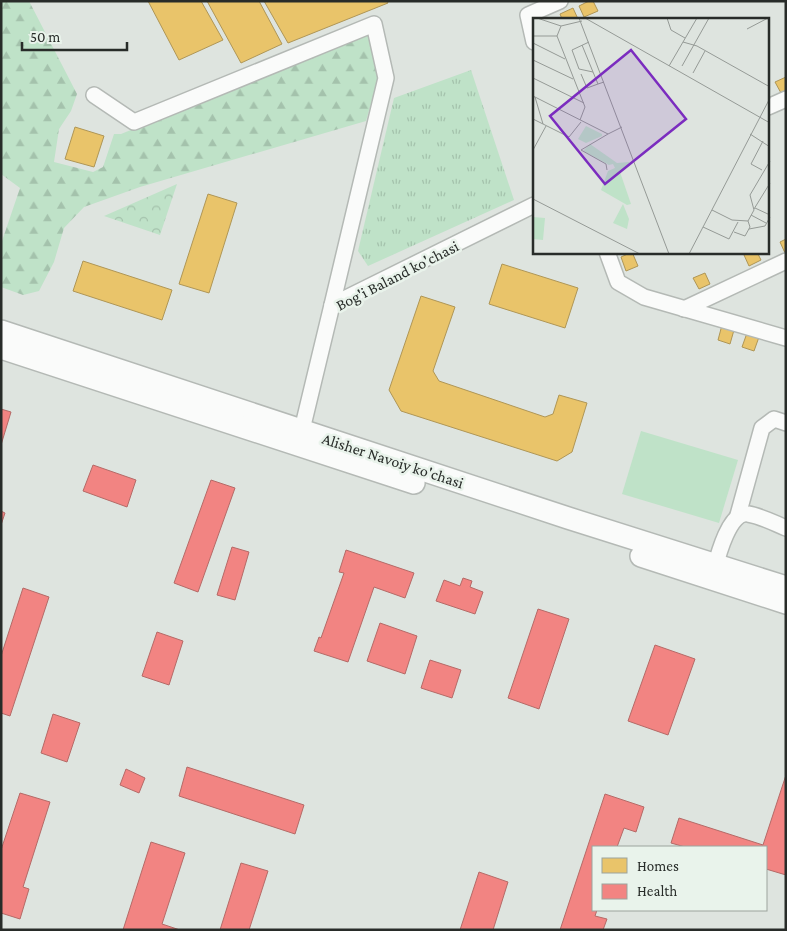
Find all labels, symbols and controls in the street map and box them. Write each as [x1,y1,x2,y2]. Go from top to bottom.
inset map [533,18,770,254]
scale bar [22,20,128,52]
text: 50 m [30,29,60,45]
street label: Bog'i Baland ko'chasi [333,237,462,315]
street label: Alisher Navoiy ko'chasi [320,430,466,492]
legend [592,846,767,911]
text: Homes [637,858,679,874]
text: Health [637,883,677,899]

